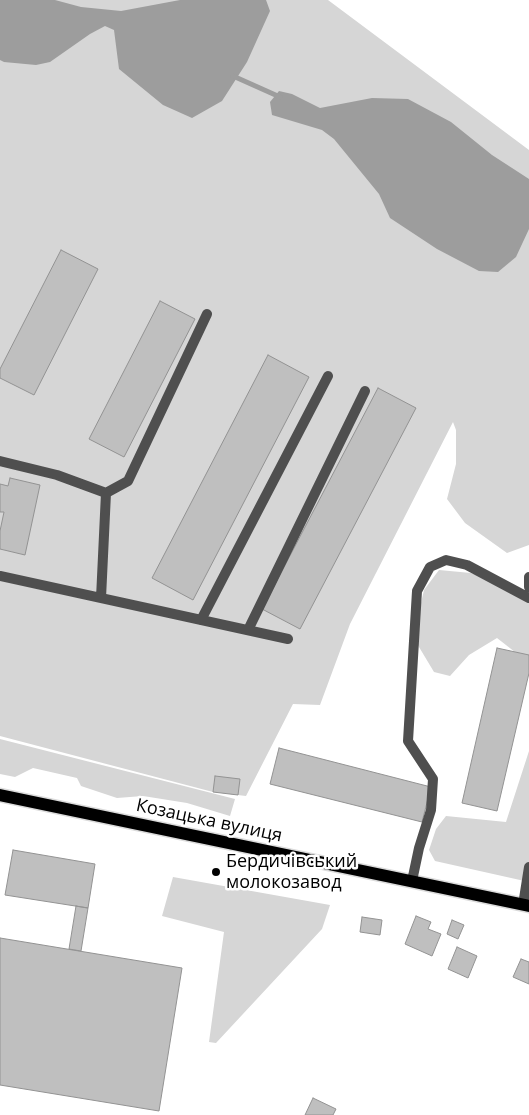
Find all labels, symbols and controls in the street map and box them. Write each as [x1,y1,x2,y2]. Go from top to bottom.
street label: Козацька вулиця [134,795,284,847]
place label: Бердичівський молокозавод [226,851,357,894]
marker: Бердичівський молокозавод [210,866,222,878]

